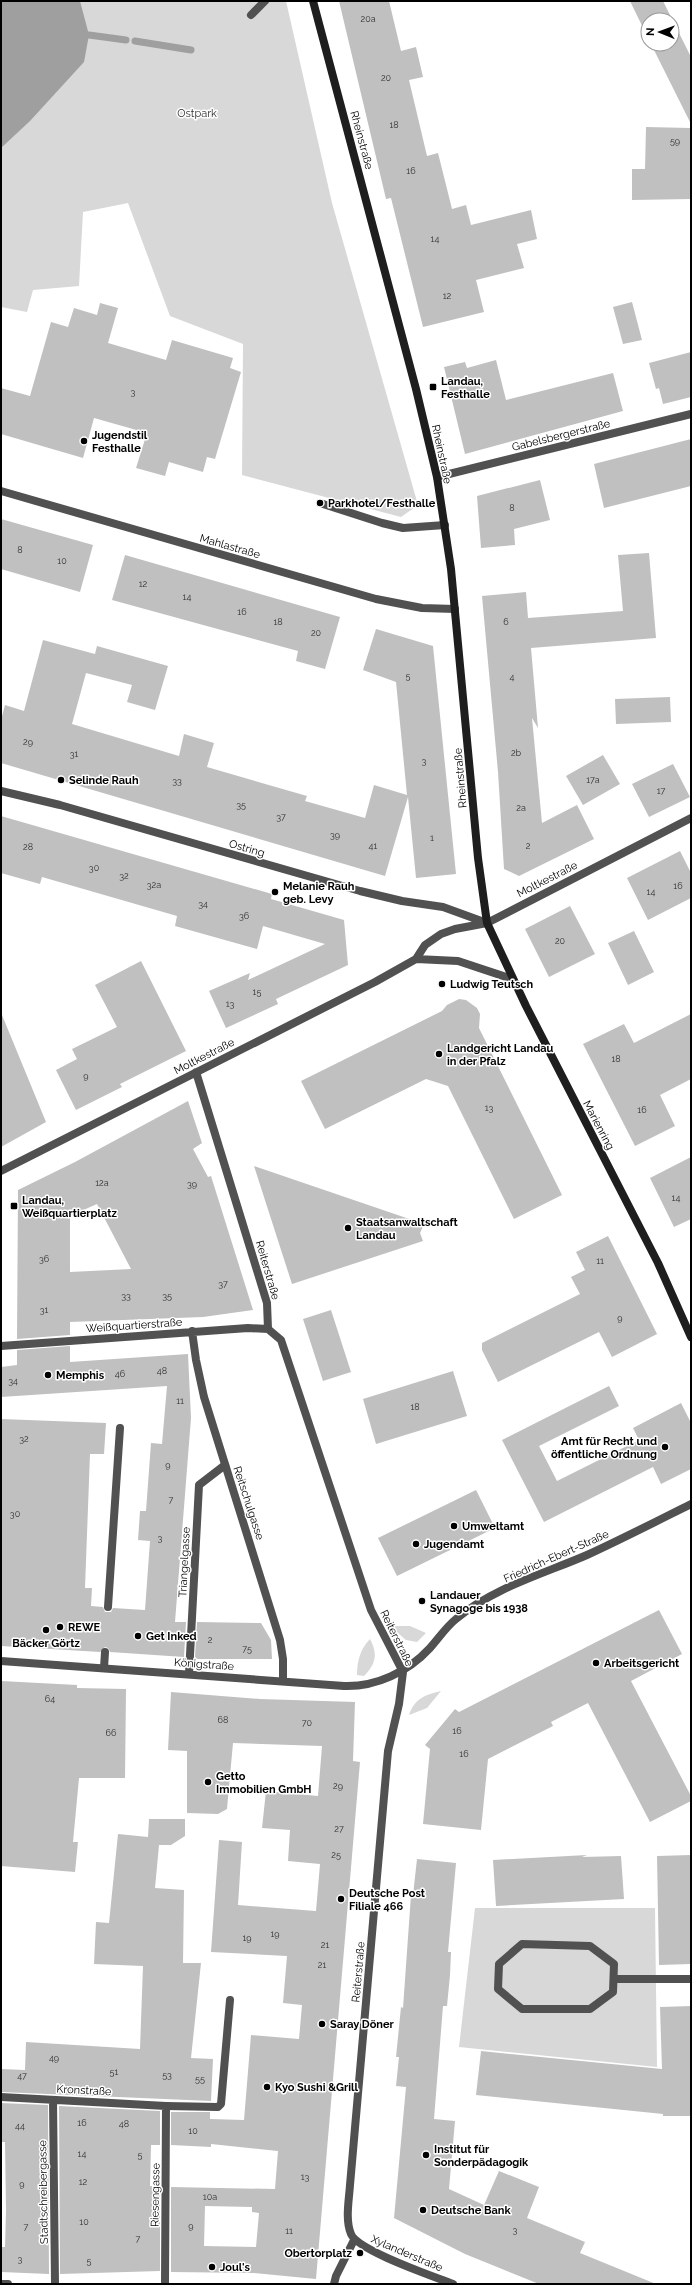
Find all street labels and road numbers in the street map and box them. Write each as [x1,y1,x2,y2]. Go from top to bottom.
street label: Rheinstraße [347,109,376,171]
street label: Gabelsbergerstraße [511,417,612,454]
street label: Rheinstraße [429,423,454,485]
street label: Mahlastraße [198,532,262,561]
street label: Rheinstraße [451,747,470,809]
street label: Ostring [227,837,266,860]
street label: Moltkestraße [515,858,580,900]
street label: Moltkestraße [172,1035,237,1077]
street label: Marienring [580,1098,617,1152]
street label: Reiterstraße [253,1239,282,1302]
street label: Weißquartierstraße [85,1316,183,1335]
street label: Reitschulgasse [230,1465,267,1542]
street label: Triangelgasse [176,1526,193,1598]
street label: Friedrich-Ebert-Straße [502,1527,611,1586]
street label: Reiterstraße [377,1608,416,1669]
street label: Königstraße [173,1656,235,1673]
street label: Reiterstraße [349,1941,368,2003]
street label: Kronstraße [56,2083,112,2098]
street label: Stadtschreibergasse [36,2139,51,2244]
street label: Riesengasse [148,2162,163,2227]
street label: Xylanderstraße [369,2233,445,2275]

